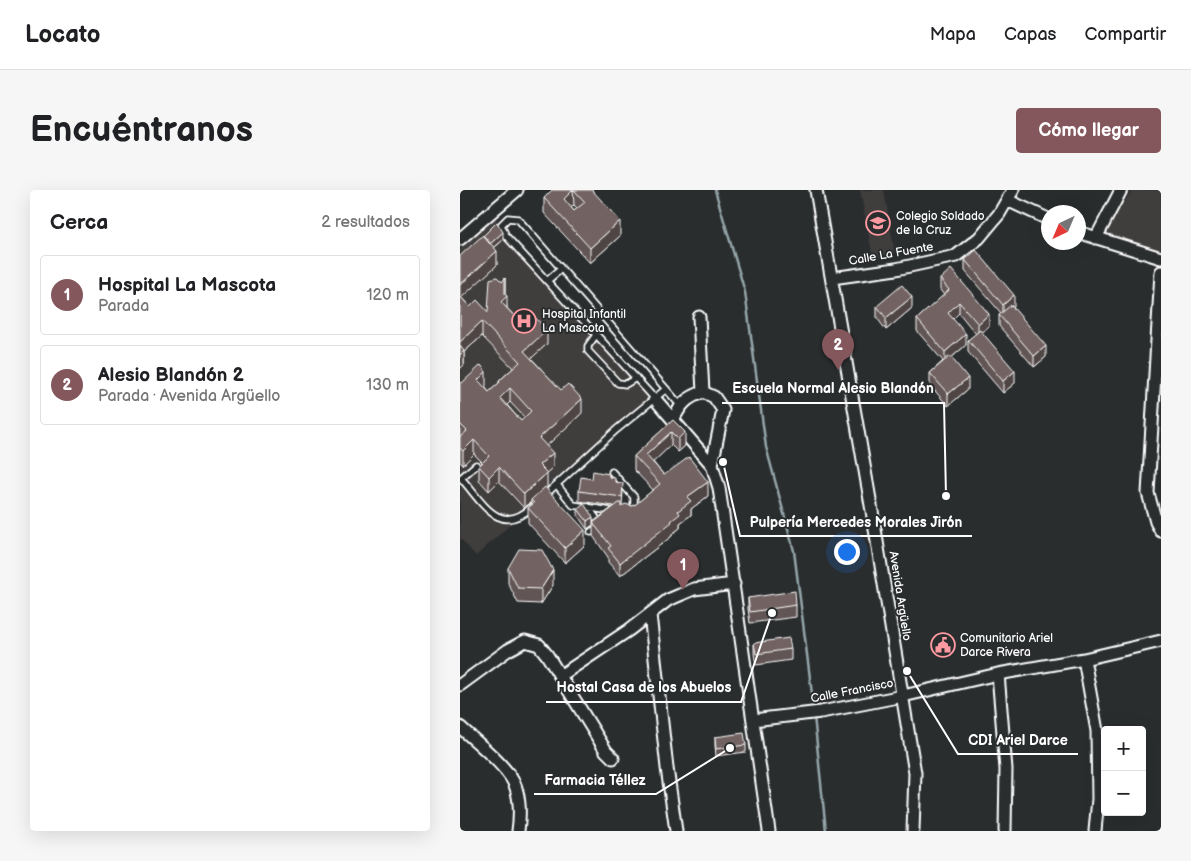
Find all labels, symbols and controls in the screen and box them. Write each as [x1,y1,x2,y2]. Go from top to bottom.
text: Locato [25,20,100,49]
text: Mapa [930,24,976,45]
text: Capas [1004,24,1057,45]
text: Compartir [1085,24,1166,45]
button: Cómo llegar [1016,108,1161,153]
text: Encuéntranos [30,109,253,152]
north arrow [1041,205,1086,250]
place label: Colegio Soldado de la Cruz [896,209,985,238]
text: Cerca [50,210,108,235]
school or university icon: Colegio Soldado de la Cruz [865,210,891,236]
text: 2 resultados [321,213,410,232]
street label: Calle La Fuente [848,239,934,269]
text: Hospital La Mascota [98,274,276,297]
text: 1 [64,286,70,305]
text: 120 m [366,286,409,305]
text: Parada [98,297,149,316]
place label: Hospital Infantil La Mascota [542,307,626,336]
hospital icon: Hospital Infantil La Mascota [511,308,537,334]
pin: 2 [822,329,854,370]
text: Alesio Blandón 2 [98,364,244,387]
callout: Escuela Normal Alesio Blandón [722,374,944,403]
text: 2 [62,376,72,395]
text: 130 m [366,376,409,395]
text: Escuela Normal Alesio Blandón [732,380,934,397]
text: Parada · Avenida Argüello [98,387,280,406]
callout: Pulpería Mercedes Morales Jirón [740,507,972,536]
text: Pulpería Mercedes Morales Jirón [750,514,962,531]
your location [834,539,860,565]
pin: 1 [667,549,699,590]
street label: Avenida Argüello [886,550,915,642]
place label: Comunitario Ariel Darce Rivera [960,631,1053,660]
public building icon: Comunitario Ariel Darce Rivera [930,632,956,658]
callout: Hostal Casa de los Abuelos [546,673,741,702]
street label: Calle Francisco [809,676,895,706]
text: Hostal Casa de los Abuelos [557,679,732,696]
callout: CDI Ariel Darce [958,725,1078,754]
map controls [1101,726,1146,816]
button: + [1101,726,1146,771]
text: CDI Ariel Darce [968,732,1068,749]
callout: Farmacia Téllez [534,765,656,794]
button: − [1101,771,1146,816]
text: Farmacia Téllez [544,772,646,789]

